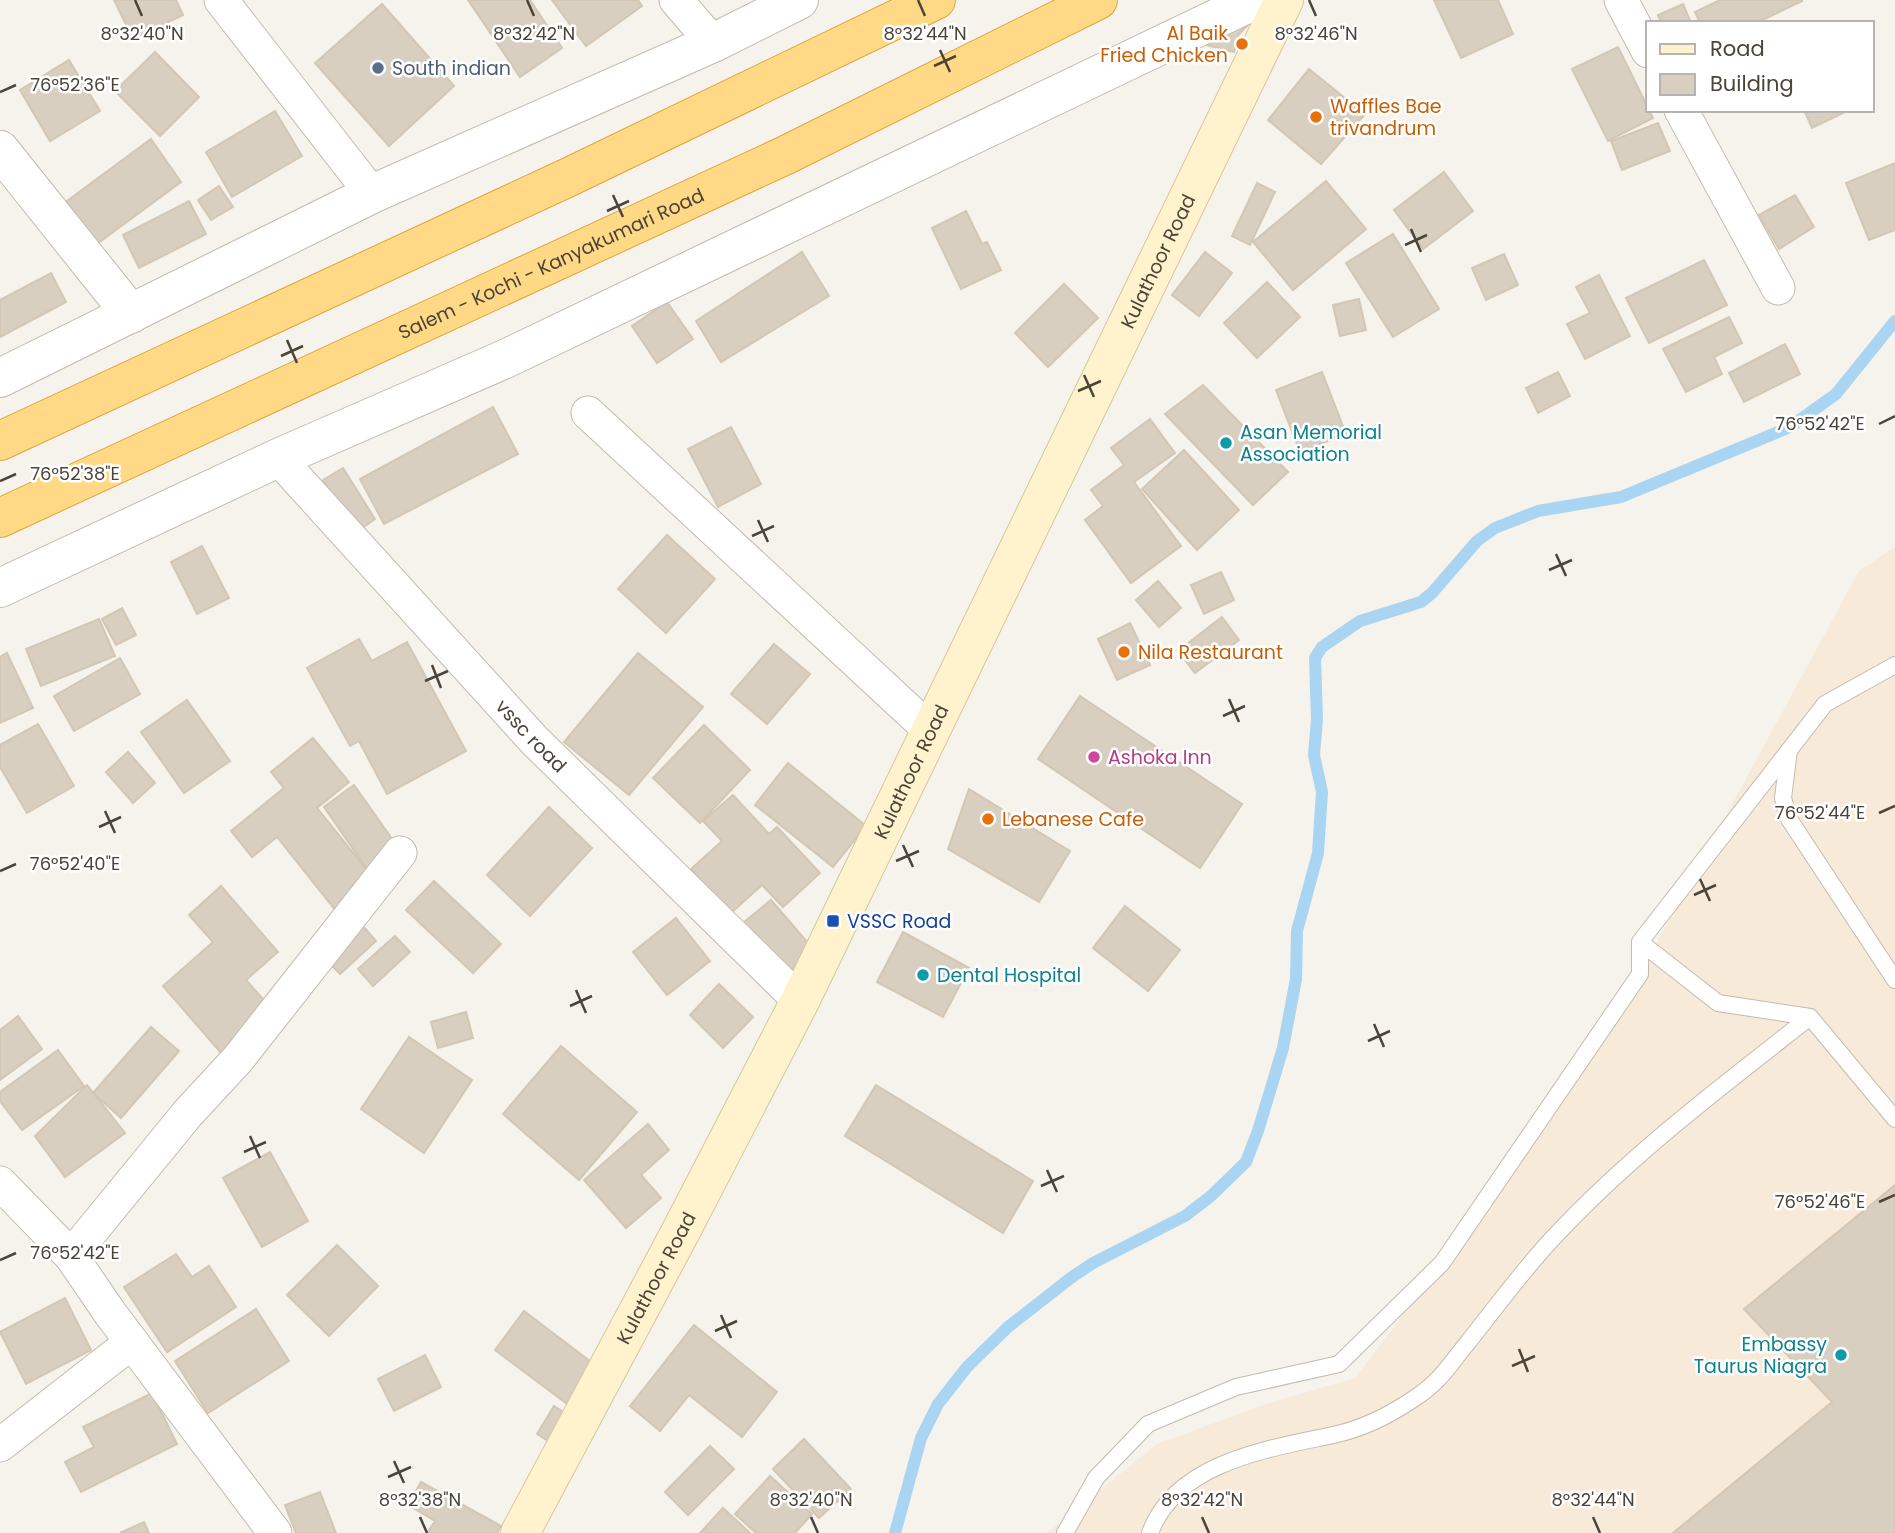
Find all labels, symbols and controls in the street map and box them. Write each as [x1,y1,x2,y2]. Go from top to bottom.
place label: Al Baik Fried Chicken [1100,20,1228,69]
text: 8°32'40"N [100,21,184,46]
text: 8°32'42"N [493,21,575,46]
text: 8°32'44"N [883,21,967,46]
text: 8°32'46"N [1274,21,1358,46]
legend [1646,21,1874,112]
text: Road [1710,34,1765,63]
marker: Al Baik Fried Chicken [1234,36,1250,52]
place label: South indian [392,55,511,82]
marker: South indian [370,60,386,76]
text: Building [1710,69,1794,98]
text: 76°52'36"E [30,72,120,97]
place label: Waffles Bae trivandrum [1330,93,1442,142]
marker: Waffles Bae trivandrum [1308,109,1324,125]
street label: Salem - Kochi - Kanyakumari Road [394,181,708,346]
street label: Kulathoor Road [1114,189,1202,333]
text: 76°52'42"E [1775,411,1865,436]
place label: Asan Memorial Association [1240,419,1382,468]
marker: Asan Memorial Association [1218,435,1234,451]
text: 76°52'38"E [30,461,120,486]
place label: Nila Restaurant [1138,639,1283,666]
marker: Nila Restaurant [1116,644,1132,660]
street label: vssc road [490,693,573,778]
street label: Kulathoor Road [867,700,955,843]
place label: Ashoka Inn [1108,744,1212,771]
marker: Ashoka Inn [1086,749,1102,765]
text: 76°52'44"E [1775,800,1865,825]
place label: Lebanese Cafe [1002,806,1144,833]
marker: Lebanese Cafe [980,811,996,827]
text: 76°52'40"E [30,851,120,876]
place label: VSSC Road [847,908,951,935]
marker: VSSC Road [825,913,841,929]
place label: Dental Hospital [937,962,1081,989]
marker: Dental Hospital [915,967,931,983]
text: 76°52'46"E [1775,1189,1865,1214]
street label: Kulathoor Road [610,1207,702,1349]
text: 76°52'42"E [30,1240,120,1265]
place label: Embassy Taurus Niagra [1694,1331,1827,1380]
marker: Embassy Taurus Niagra [1833,1347,1849,1363]
text: 8°32'38"N [379,1487,461,1512]
text: 8°32'40"N [769,1487,853,1512]
text: 8°32'42"N [1161,1487,1243,1512]
text: 8°32'44"N [1551,1487,1635,1512]

